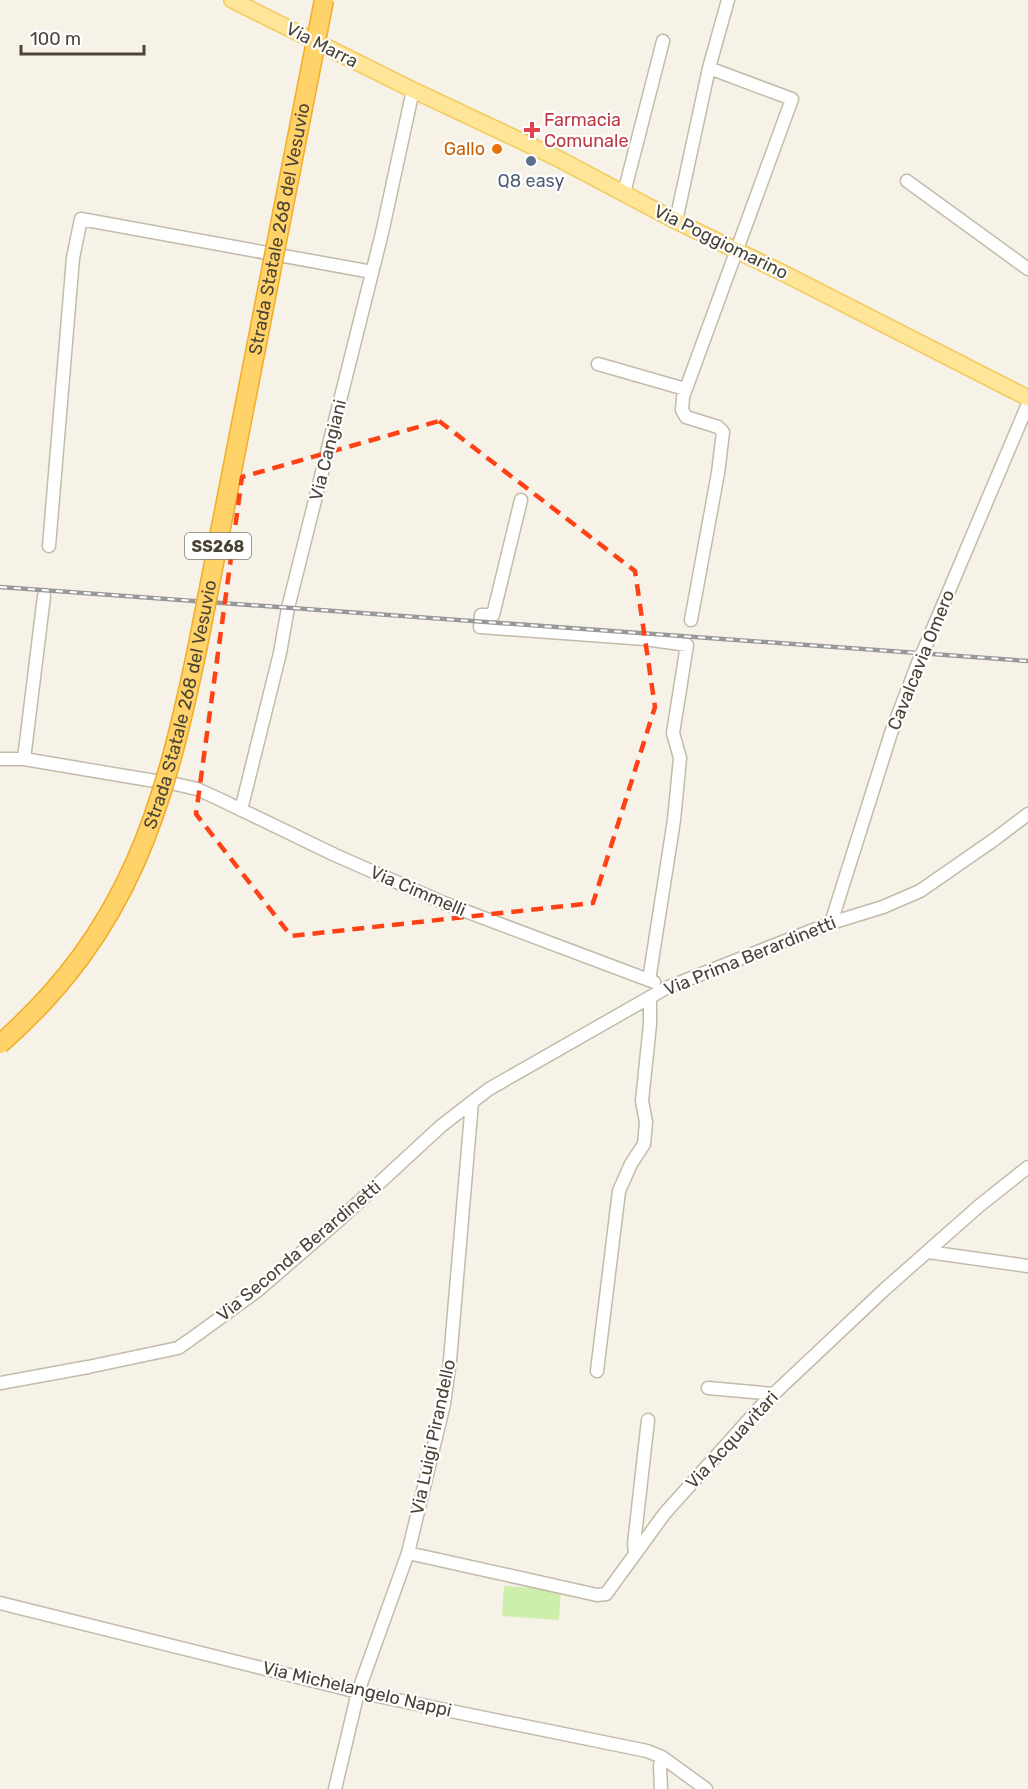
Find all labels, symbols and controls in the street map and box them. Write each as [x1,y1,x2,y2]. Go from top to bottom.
street label: Via Marra [282,17,362,73]
scale bar [21,18,144,56]
text: 100 m [30,28,81,50]
street label: Strada Statale 268 del Vesuvio [244,101,315,357]
place label: Farmacia Comunale [544,109,628,152]
marker: Farmacia Comunale [525,123,539,137]
place label: Gallo [444,138,485,160]
marker: Gallo [490,142,504,156]
marker: Q8 easy [524,154,538,168]
place label: Q8 easy [498,170,564,192]
street label: Via Poggiomarino [650,200,792,284]
street label: Via Cangiani [305,397,351,503]
road number: SS268 [185,533,251,559]
street label: Strada Statale 268 del Vesuvio [139,578,221,832]
street label: Cavalcavia Omero [883,587,959,733]
street label: Via Cimmelli [367,861,469,921]
street label: Via Prima Berardinetti [661,911,839,1001]
street label: Via Seconda Berardinetti [212,1176,386,1326]
street label: Via Luigi Pirandello [406,1357,460,1517]
street label: Via Acquavitari [681,1387,783,1493]
street label: Via Michelangelo Nappi [260,1657,454,1721]

